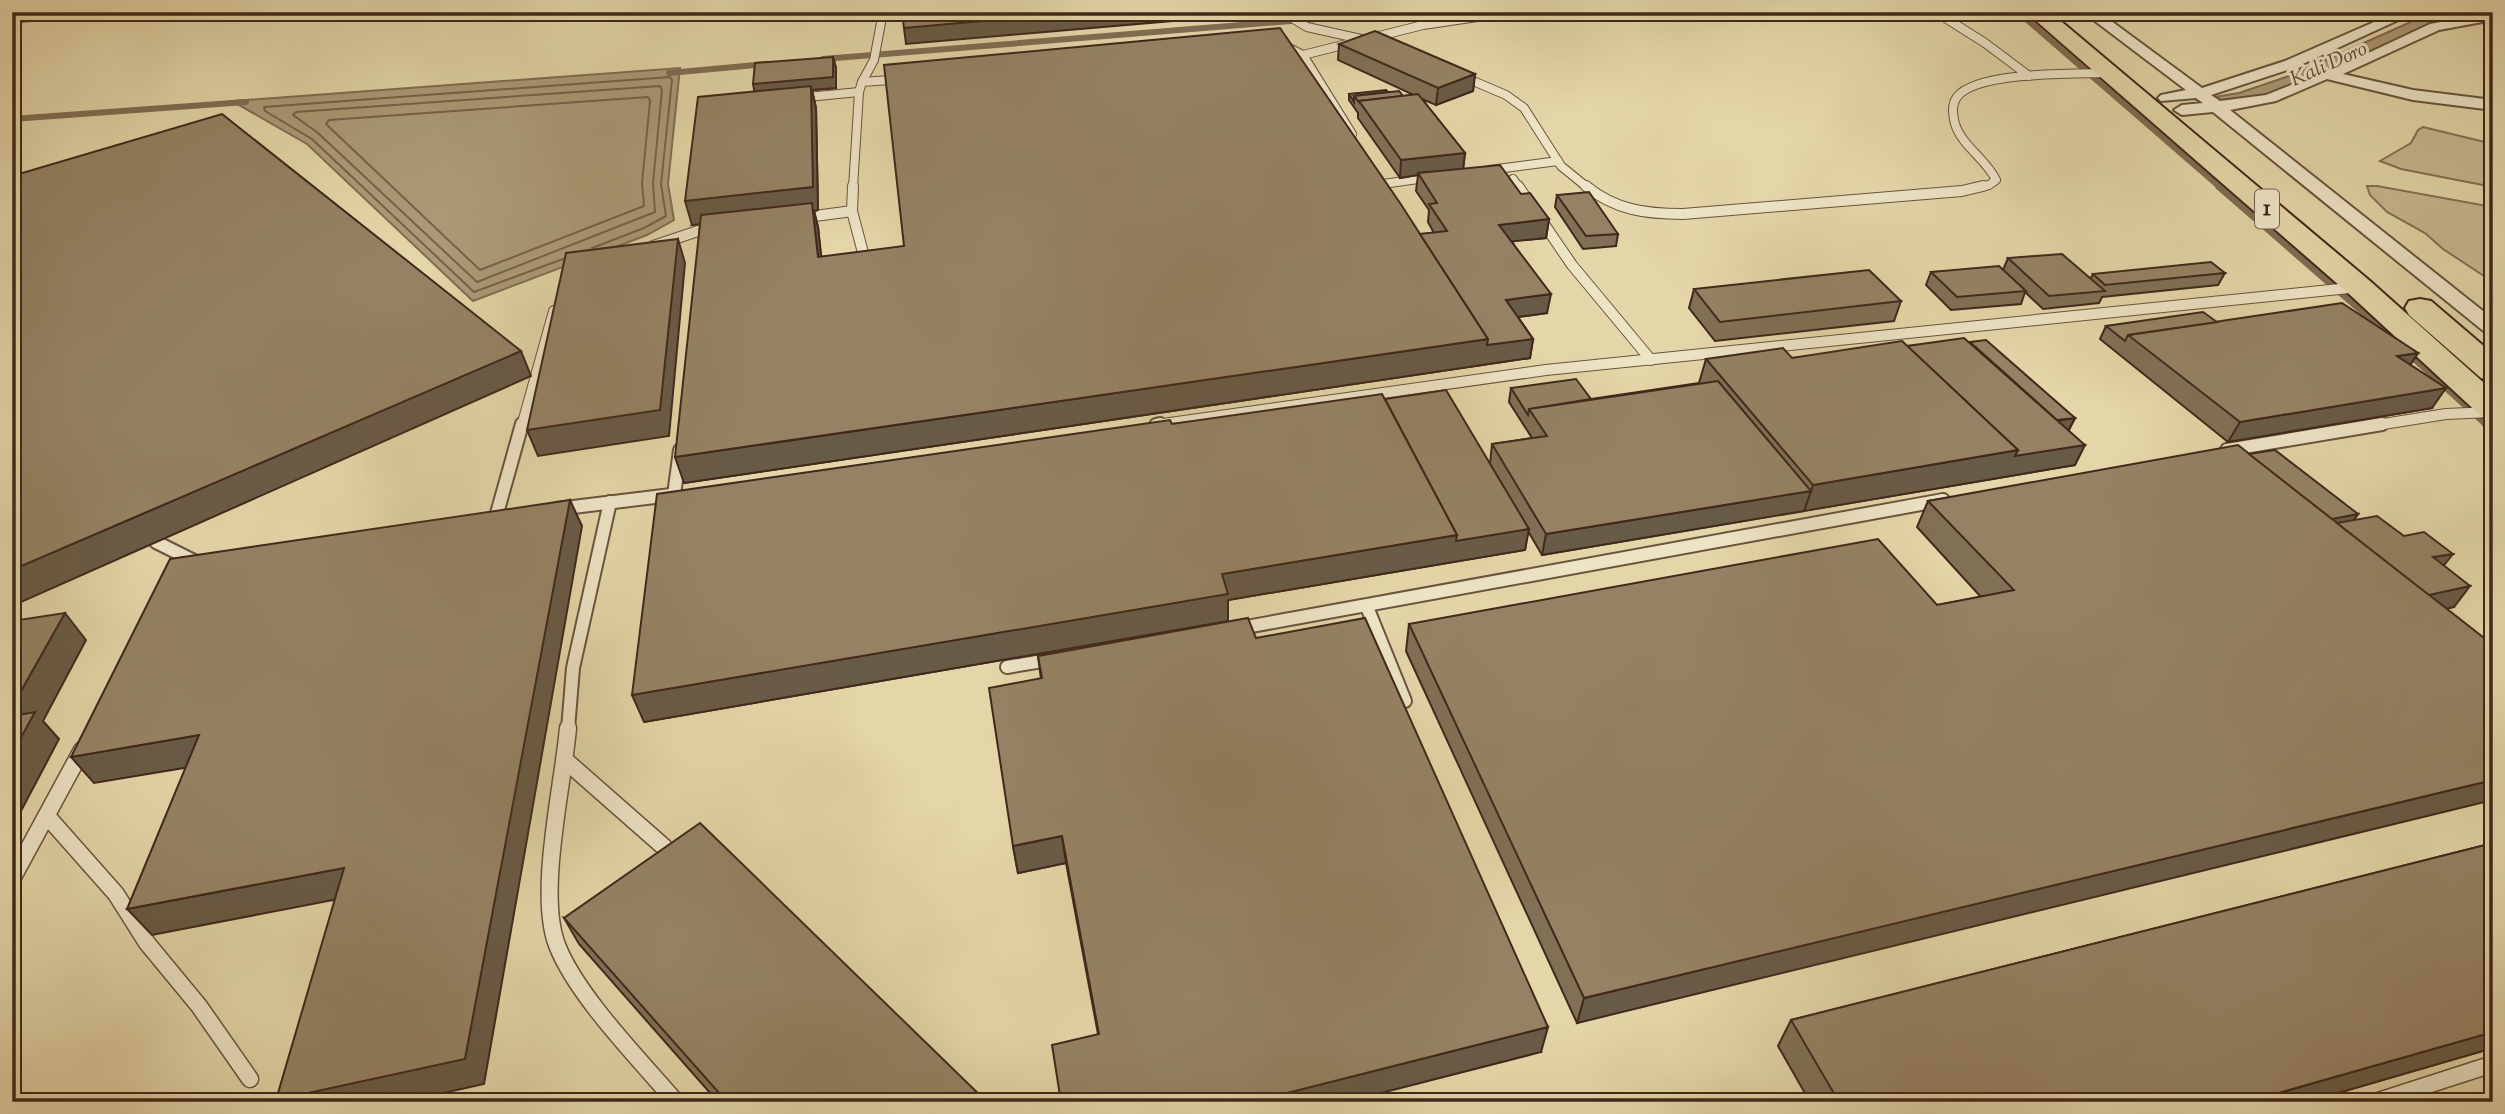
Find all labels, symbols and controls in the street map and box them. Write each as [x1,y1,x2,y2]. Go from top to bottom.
water label: Kali Doro [2286,35,2372,95]
road number: 1 [2255,190,2279,229]

